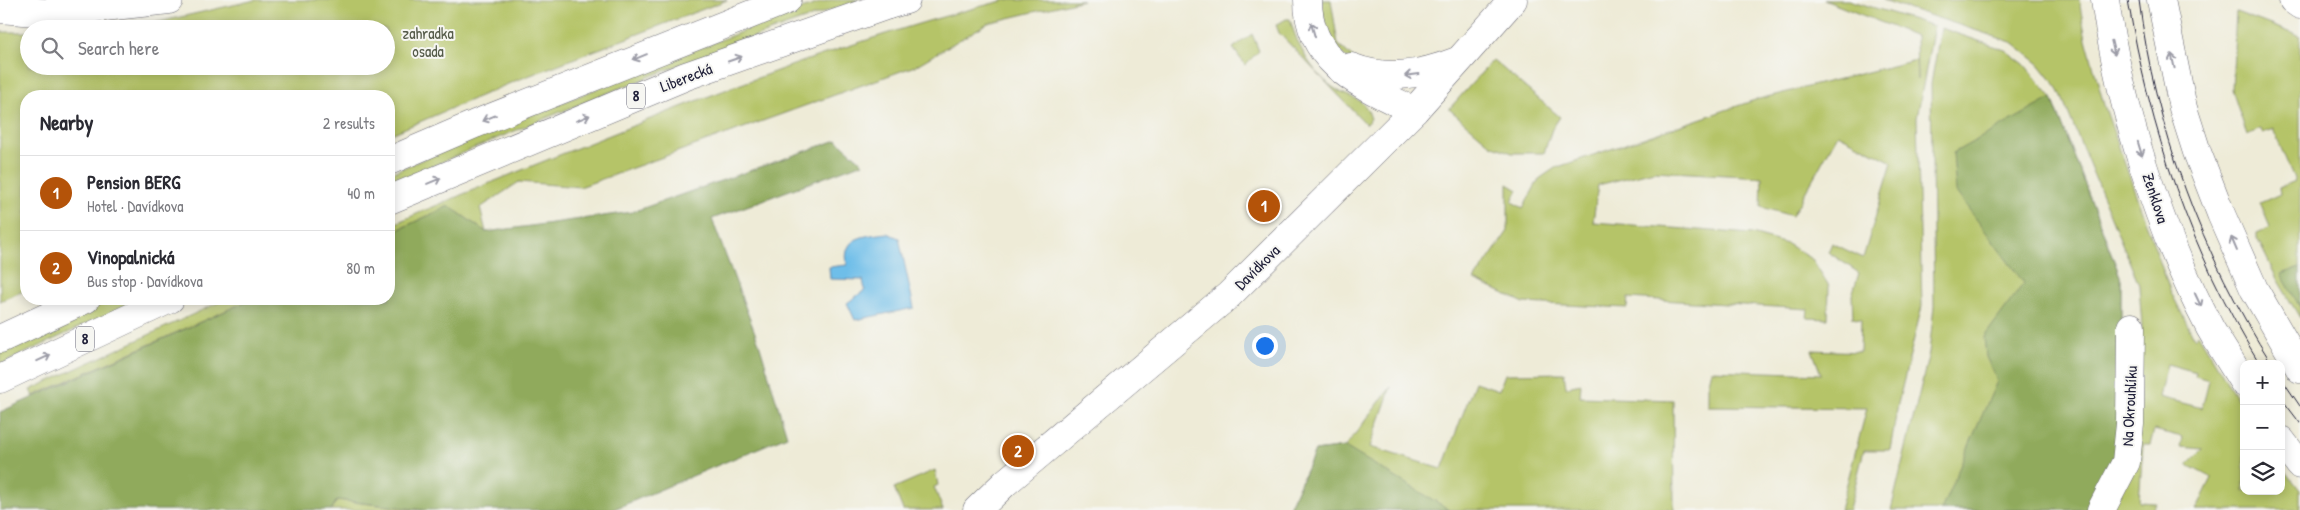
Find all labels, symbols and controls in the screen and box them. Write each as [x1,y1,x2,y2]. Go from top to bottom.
search box [20,20,395,75]
park label: zahradka osada [402,22,454,62]
one-way arrow [1308,22,1317,38]
icon: search [38,34,66,62]
text: Search here [78,35,159,61]
one-way arrow [2109,40,2118,56]
one-way arrow [633,53,648,62]
one-way arrow [2168,53,2178,69]
one-way arrow [727,54,742,63]
street label: Liberecká [657,57,715,97]
one-way arrow [1405,70,1421,80]
road number: 8 [627,84,645,108]
text: Nearby [40,108,93,137]
text: 2 results [323,112,375,134]
one-way arrow [482,113,497,123]
one-way arrow [575,113,591,122]
one-way arrow [2136,141,2145,156]
text: Pension BERG [87,169,180,195]
street label: Zenklova [2138,170,2174,226]
one-way arrow [426,175,441,184]
text: 1 [53,182,59,204]
text: 40 m [347,182,375,204]
pin: 1 [1248,187,1280,225]
text: Hotel · Davídkova [87,195,183,217]
one-way arrow [2228,237,2238,252]
street label: Davídkova [1229,239,1285,295]
text: Vinopalnická [87,244,174,270]
text: 2 [52,257,60,279]
text: 80 m [346,257,375,279]
text: Bus stop · Davídkova [87,270,203,292]
one-way arrow [2193,293,2203,308]
road number: 8 [76,326,94,352]
your location [1252,333,1278,359]
one-way arrow [36,353,51,362]
map controls [2240,360,2285,495]
button: + [2240,360,2285,405]
street label: Na Okrouhlíku [2116,365,2142,447]
button: − [2240,405,2285,450]
pin: 2 [1002,432,1034,470]
button: layers [2240,450,2285,495]

